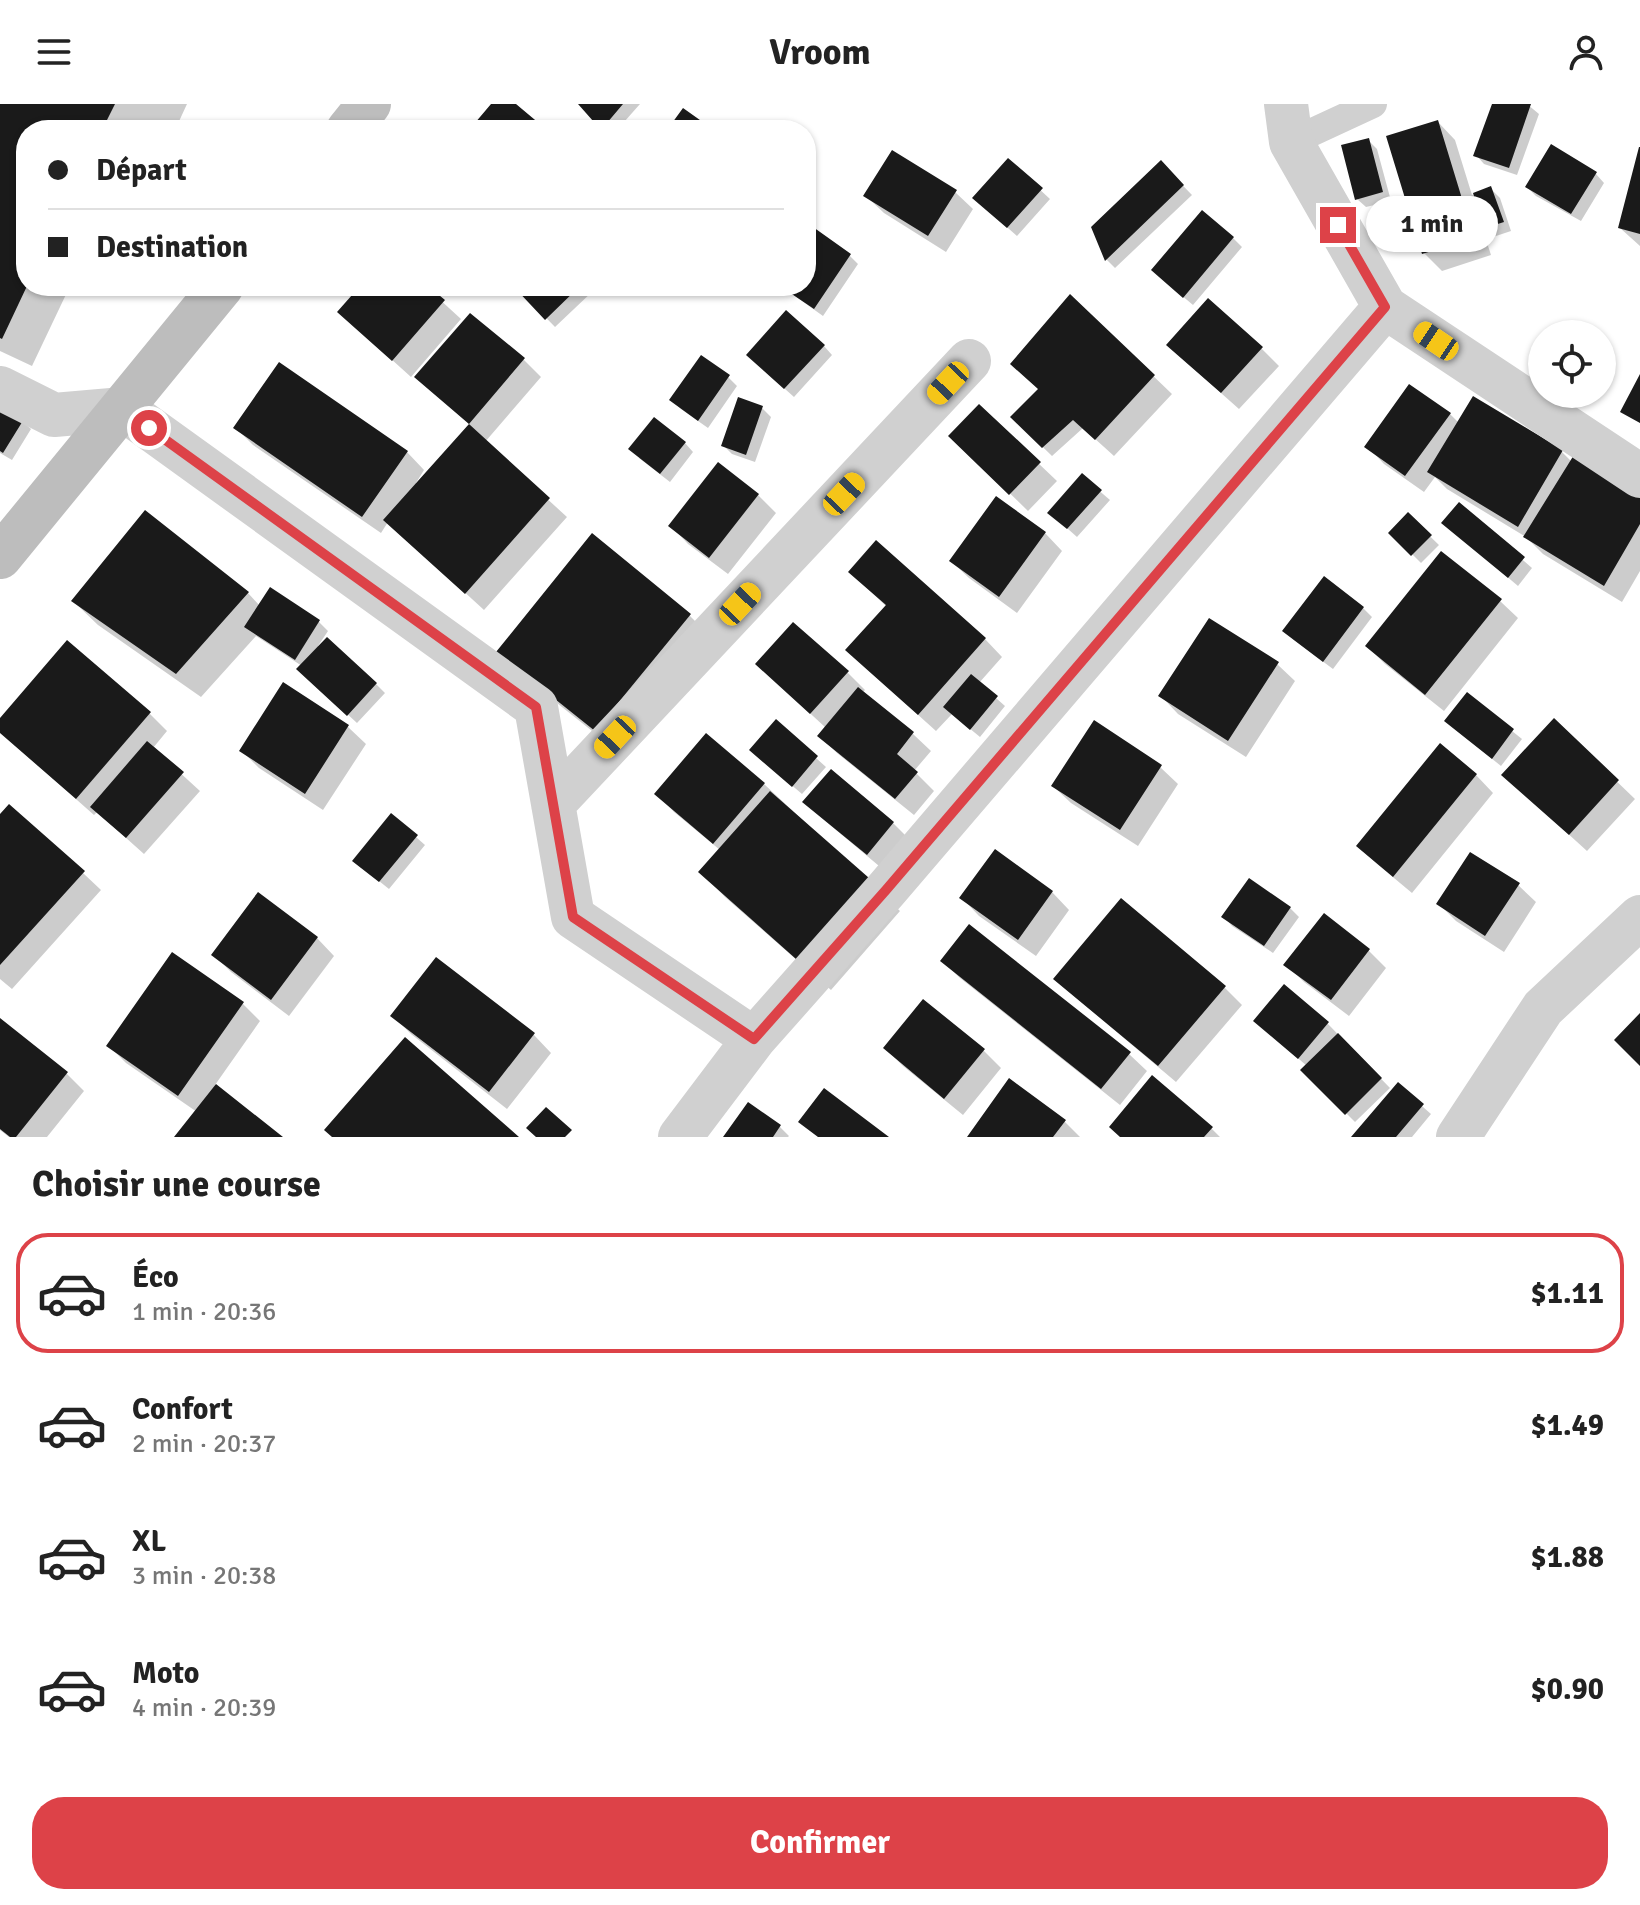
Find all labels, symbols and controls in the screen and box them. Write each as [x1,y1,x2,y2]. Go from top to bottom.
icon: menu [32,30,76,74]
text: Vroom [769,30,871,75]
icon: person [1564,30,1608,74]
text: Départ [96,152,187,189]
callout: 1 min [1366,197,1498,253]
route end [1320,207,1356,243]
text: 1 min [1401,208,1463,240]
text: Destination [96,229,248,266]
car [1409,318,1463,364]
map controls [1528,320,1616,408]
button: locate [1528,320,1616,408]
car [923,357,973,409]
route start [131,410,167,446]
car [819,468,869,520]
car [715,578,765,630]
car [590,711,640,763]
text: Choisir une course [32,1162,321,1207]
icon: car [36,1257,108,1329]
text: Éco [132,1259,179,1296]
text: $1.11 [1531,1275,1604,1312]
text: 1 min · 20:36 [132,1296,276,1328]
icon: car [36,1389,108,1461]
text: Confort [132,1391,233,1428]
text: $1.49 [1531,1407,1604,1444]
text: 2 min · 20:37 [132,1428,276,1460]
icon: car [36,1521,108,1593]
text: XL [132,1523,166,1560]
text: $1.88 [1531,1539,1604,1576]
text: 3 min · 20:38 [132,1560,276,1592]
icon: car [36,1653,108,1725]
text: Moto [132,1655,199,1692]
text: $0.90 [1531,1671,1604,1708]
text: 4 min · 20:39 [132,1692,276,1724]
button: Confirmer [32,1797,1608,1889]

